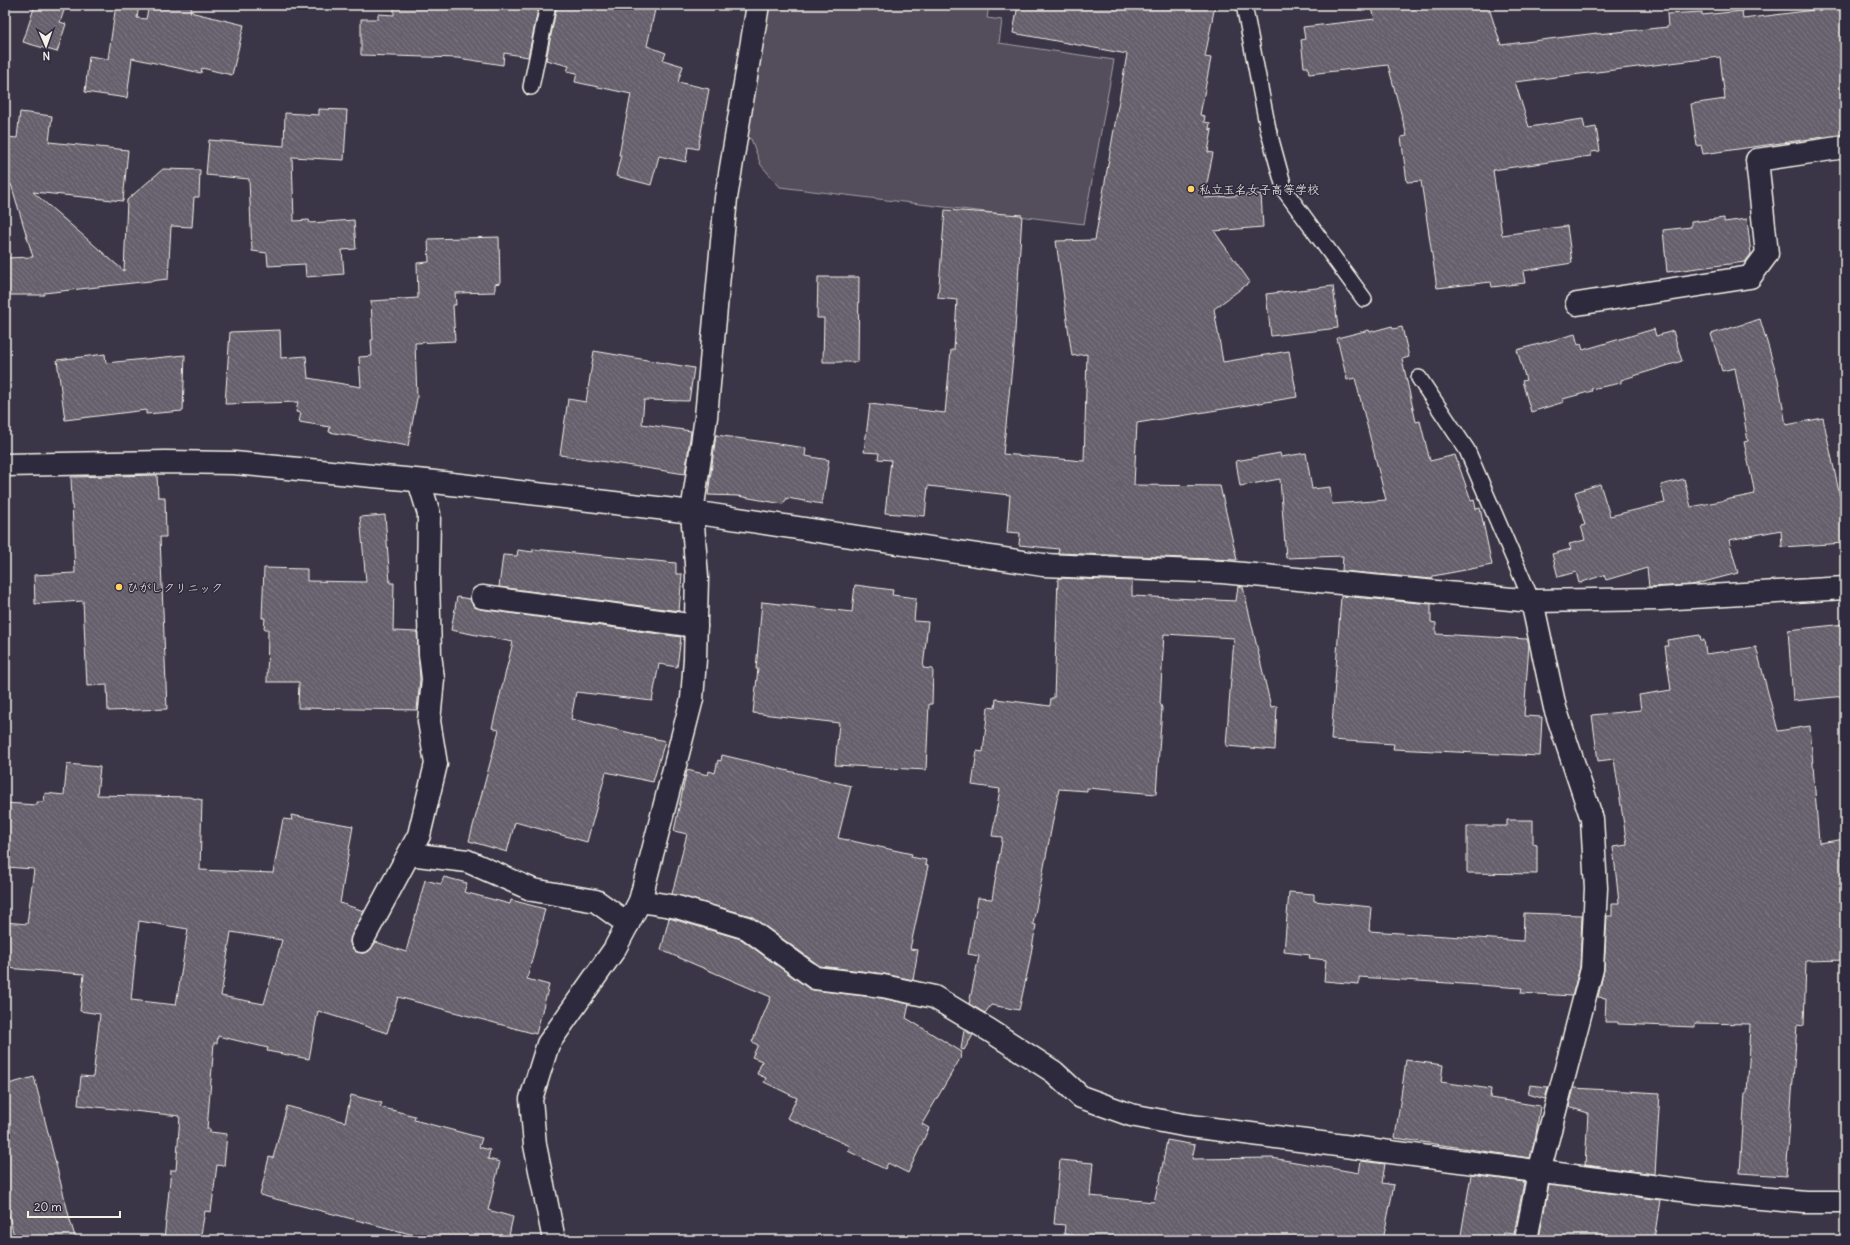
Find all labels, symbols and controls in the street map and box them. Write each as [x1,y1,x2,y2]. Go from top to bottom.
north arrow [26,26,66,66]
text: N [42,49,50,63]
place label: 私立玉名女子高等学校 [1199,182,1319,197]
marker: 私立玉名女子高等学校 [1186,184,1196,194]
place label: ひがしクリニック [127,580,223,595]
marker: ひがしクリニック [114,582,124,592]
scale bar [28,1193,120,1219]
text: 20 m [34,1199,62,1214]

